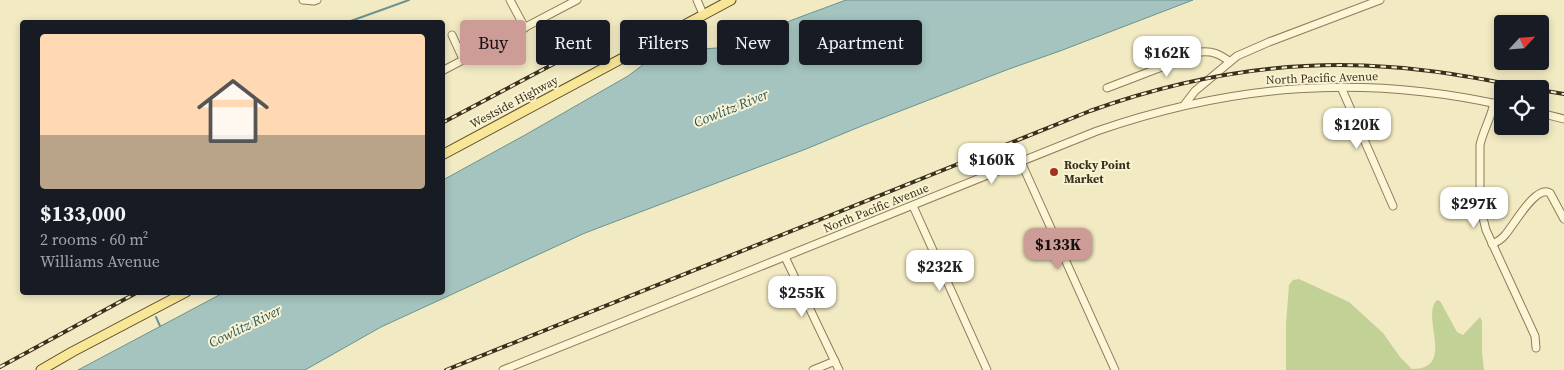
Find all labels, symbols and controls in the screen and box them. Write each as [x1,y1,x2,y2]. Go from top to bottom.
north arrow [1494,15,1549,70]
map controls [1494,15,1549,135]
chip: Buy [460,20,526,65]
chip: Rent [536,20,610,65]
chip: Filters [620,20,707,65]
chip: New [717,20,789,65]
chip: Apartment [799,20,922,65]
pin: $162K [1132,36,1202,78]
text: $162K [1144,41,1190,63]
icon: home [188,66,278,156]
street label: North Pacific Avenue [1266,68,1378,88]
street label: Westside Highway [467,72,562,132]
button: locate [1494,80,1549,135]
water label: Cowlitz River [691,84,772,132]
pin: $120K [1322,108,1392,150]
text: $120K [1334,113,1380,135]
pin: $160K [957,142,1027,185]
text: $160K [969,148,1015,170]
place label: Rocky Point Market [1064,157,1131,187]
marker: Rocky Point Market [1048,166,1060,178]
street label: North Pacific Avenue [821,180,931,236]
pin: $297K [1439,186,1509,229]
text: $297K [1451,192,1497,214]
text: $133,000 [40,199,126,228]
text: 2 rooms · 60 m² [40,228,148,250]
pin: $133K [1023,228,1093,270]
text: $133K [1035,233,1081,255]
text: Williams Avenue [40,250,160,272]
pin: $232K [905,250,975,292]
text: $232K [917,255,963,277]
pin: $255K [767,276,837,318]
text: $255K [779,281,825,303]
water label: Cowlitz River [205,300,285,352]

